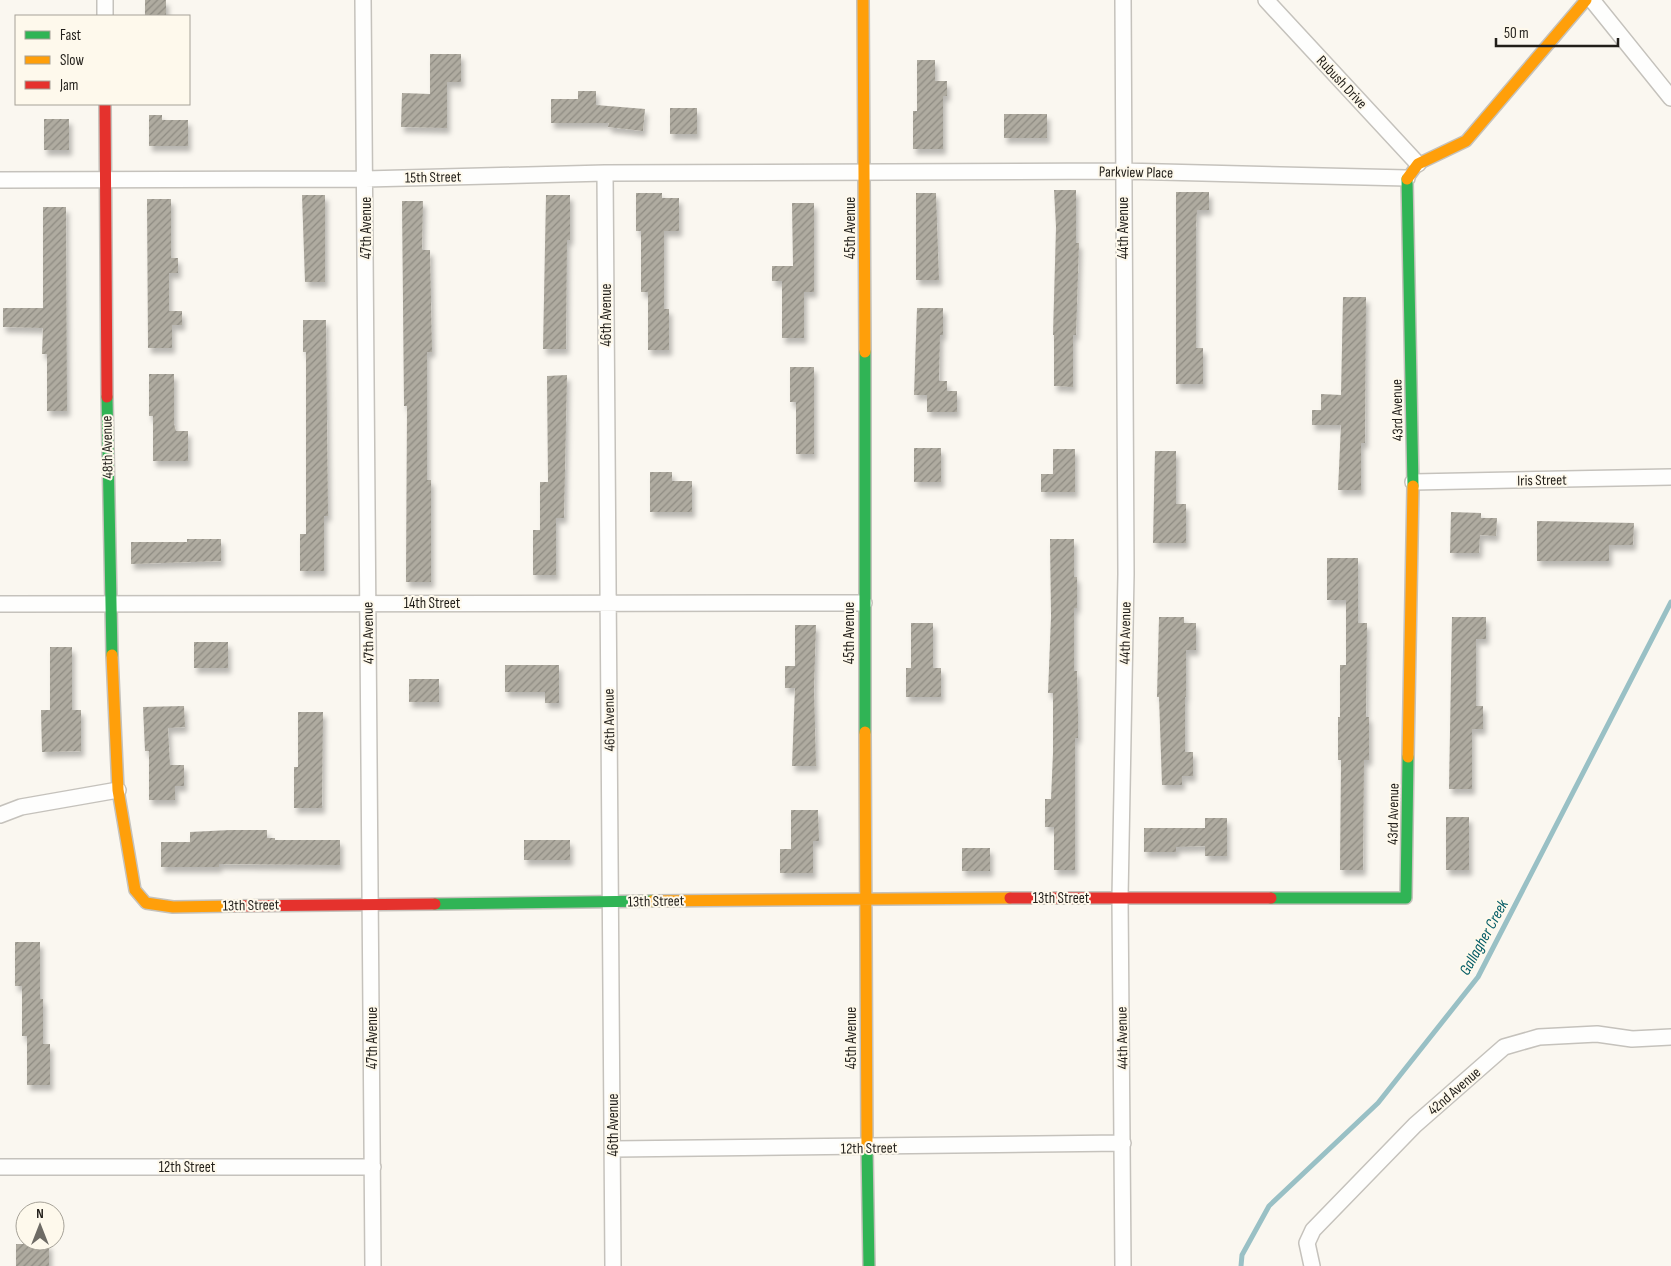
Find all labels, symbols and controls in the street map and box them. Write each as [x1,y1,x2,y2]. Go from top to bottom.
legend [15,15,190,105]
scale bar [1496,15,1618,47]
text: 50 m [1504,24,1529,43]
text: Fast [60,26,82,45]
text: Slow [60,51,84,70]
street label: Rubush Drive [1312,52,1371,113]
text: Jam [59,76,78,95]
street label: Parkview Place [1099,162,1173,183]
street label: 15th Street [405,168,462,187]
street label: 47th Avenue [357,197,376,259]
street label: 45th Avenue [841,197,860,259]
street label: 44th Avenue [1114,197,1133,259]
street label: 46th Avenue [597,284,616,346]
street label: 43rd Avenue [1387,379,1408,441]
street label: 48th Avenue [97,415,118,479]
street label: Iris Street [1517,471,1567,490]
street label: 14th Street [404,594,461,613]
street label: 47th Avenue [358,602,379,664]
street label: 45th Avenue [840,602,859,664]
street label: 44th Avenue [1115,602,1136,664]
street label: 46th Avenue [599,688,620,752]
street label: 43rd Avenue [1383,783,1404,845]
street label: 13th Street [1033,889,1090,908]
street label: 13th Street [628,892,685,911]
street label: 13th Street [223,896,280,915]
water label: Gallagher Creek [1456,896,1513,979]
street label: 47th Avenue [363,1007,382,1069]
street label: 45th Avenue [842,1007,861,1069]
street label: 44th Avenue [1112,1007,1133,1069]
street label: 42nd Avenue [1424,1063,1485,1120]
street label: 46th Avenue [604,1094,623,1156]
street label: 12th Street [841,1138,898,1158]
street label: 12th Street [159,1158,216,1177]
north arrow [15,1201,65,1251]
text: N [36,1205,44,1222]

